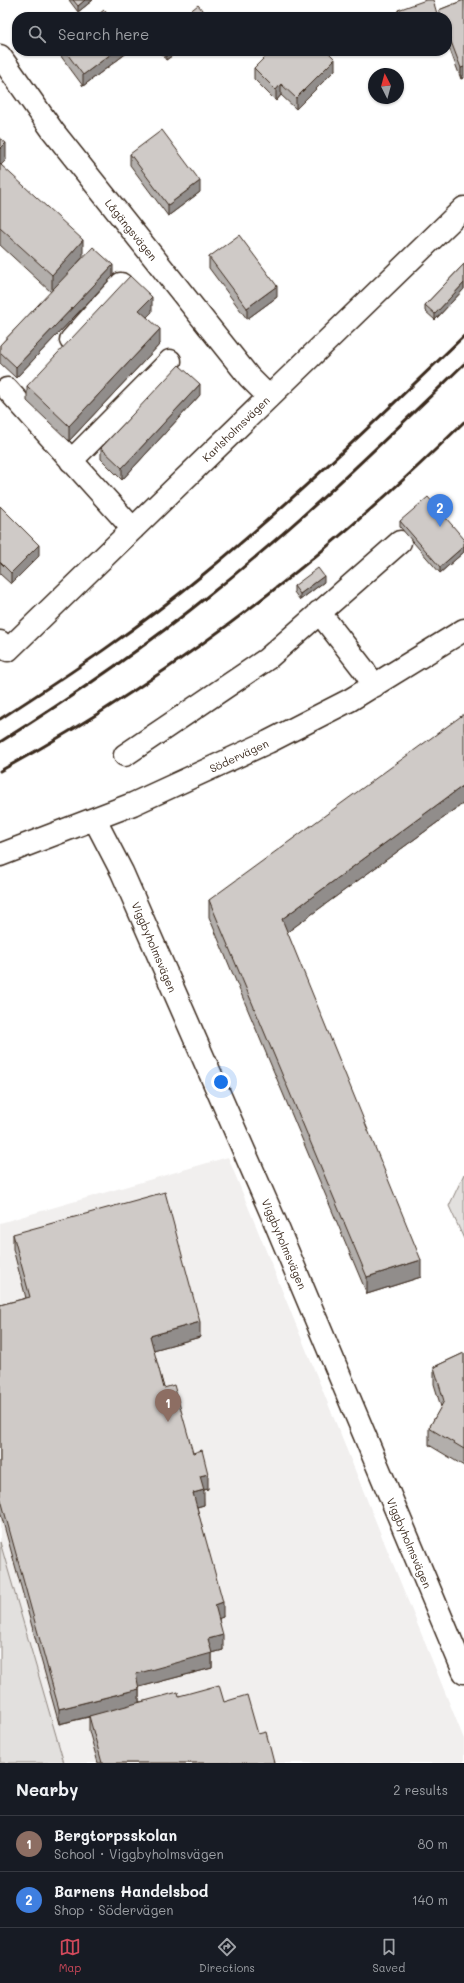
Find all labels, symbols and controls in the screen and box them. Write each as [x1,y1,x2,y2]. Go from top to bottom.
search box [12,12,452,56]
icon: search [26,23,48,45]
text: Search here [58,24,149,44]
north arrow [368,68,404,104]
street label: Lågängsvägen [102,196,161,264]
street label: Karlsholmsvägen [199,393,273,465]
pin: 2 [427,494,453,527]
street label: Södervägen [207,735,271,776]
street label: Viggbyholmsvägen [129,899,180,994]
your location [211,1072,231,1092]
street label: Viggbyholmsvägen [259,1196,310,1291]
pin: 1 [155,1389,181,1422]
street label: Viggbyholmsvägen [384,1495,435,1590]
text: Nearby [16,1778,78,1800]
text: 2 results [393,1781,448,1798]
text: Bergtorpsskolan [54,1825,177,1845]
text: 1 [26,1835,32,1852]
text: 80 m [418,1835,448,1852]
text: School · Viggbyholmsvägen [54,1845,224,1862]
text: Barnens Handelsbod [54,1881,208,1901]
text: 2 [25,1891,33,1908]
text: 140 m [412,1891,448,1908]
text: Shop · Södervägen [54,1901,173,1918]
tab: Map [59,1936,81,1975]
tab: Directions [199,1936,255,1975]
tab: Saved [372,1936,405,1975]

